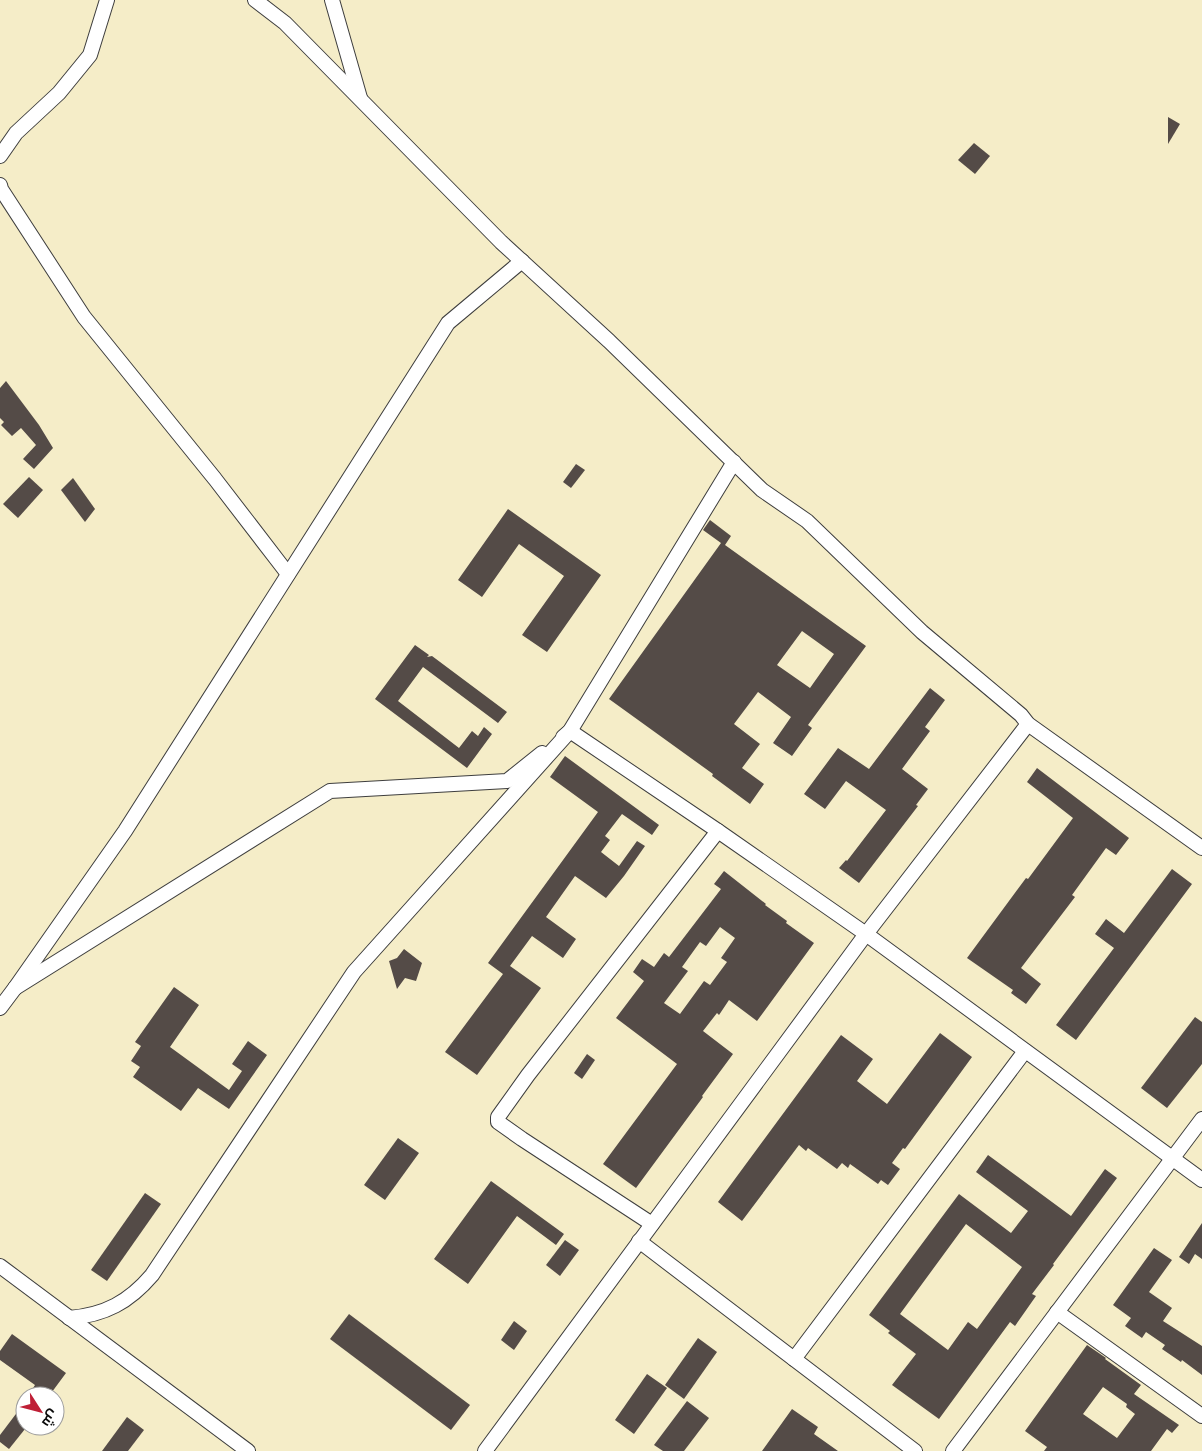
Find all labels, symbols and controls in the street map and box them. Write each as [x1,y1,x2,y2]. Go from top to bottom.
north arrow [15,1386,65,1436]
text: ش [37,1405,64,1432]

